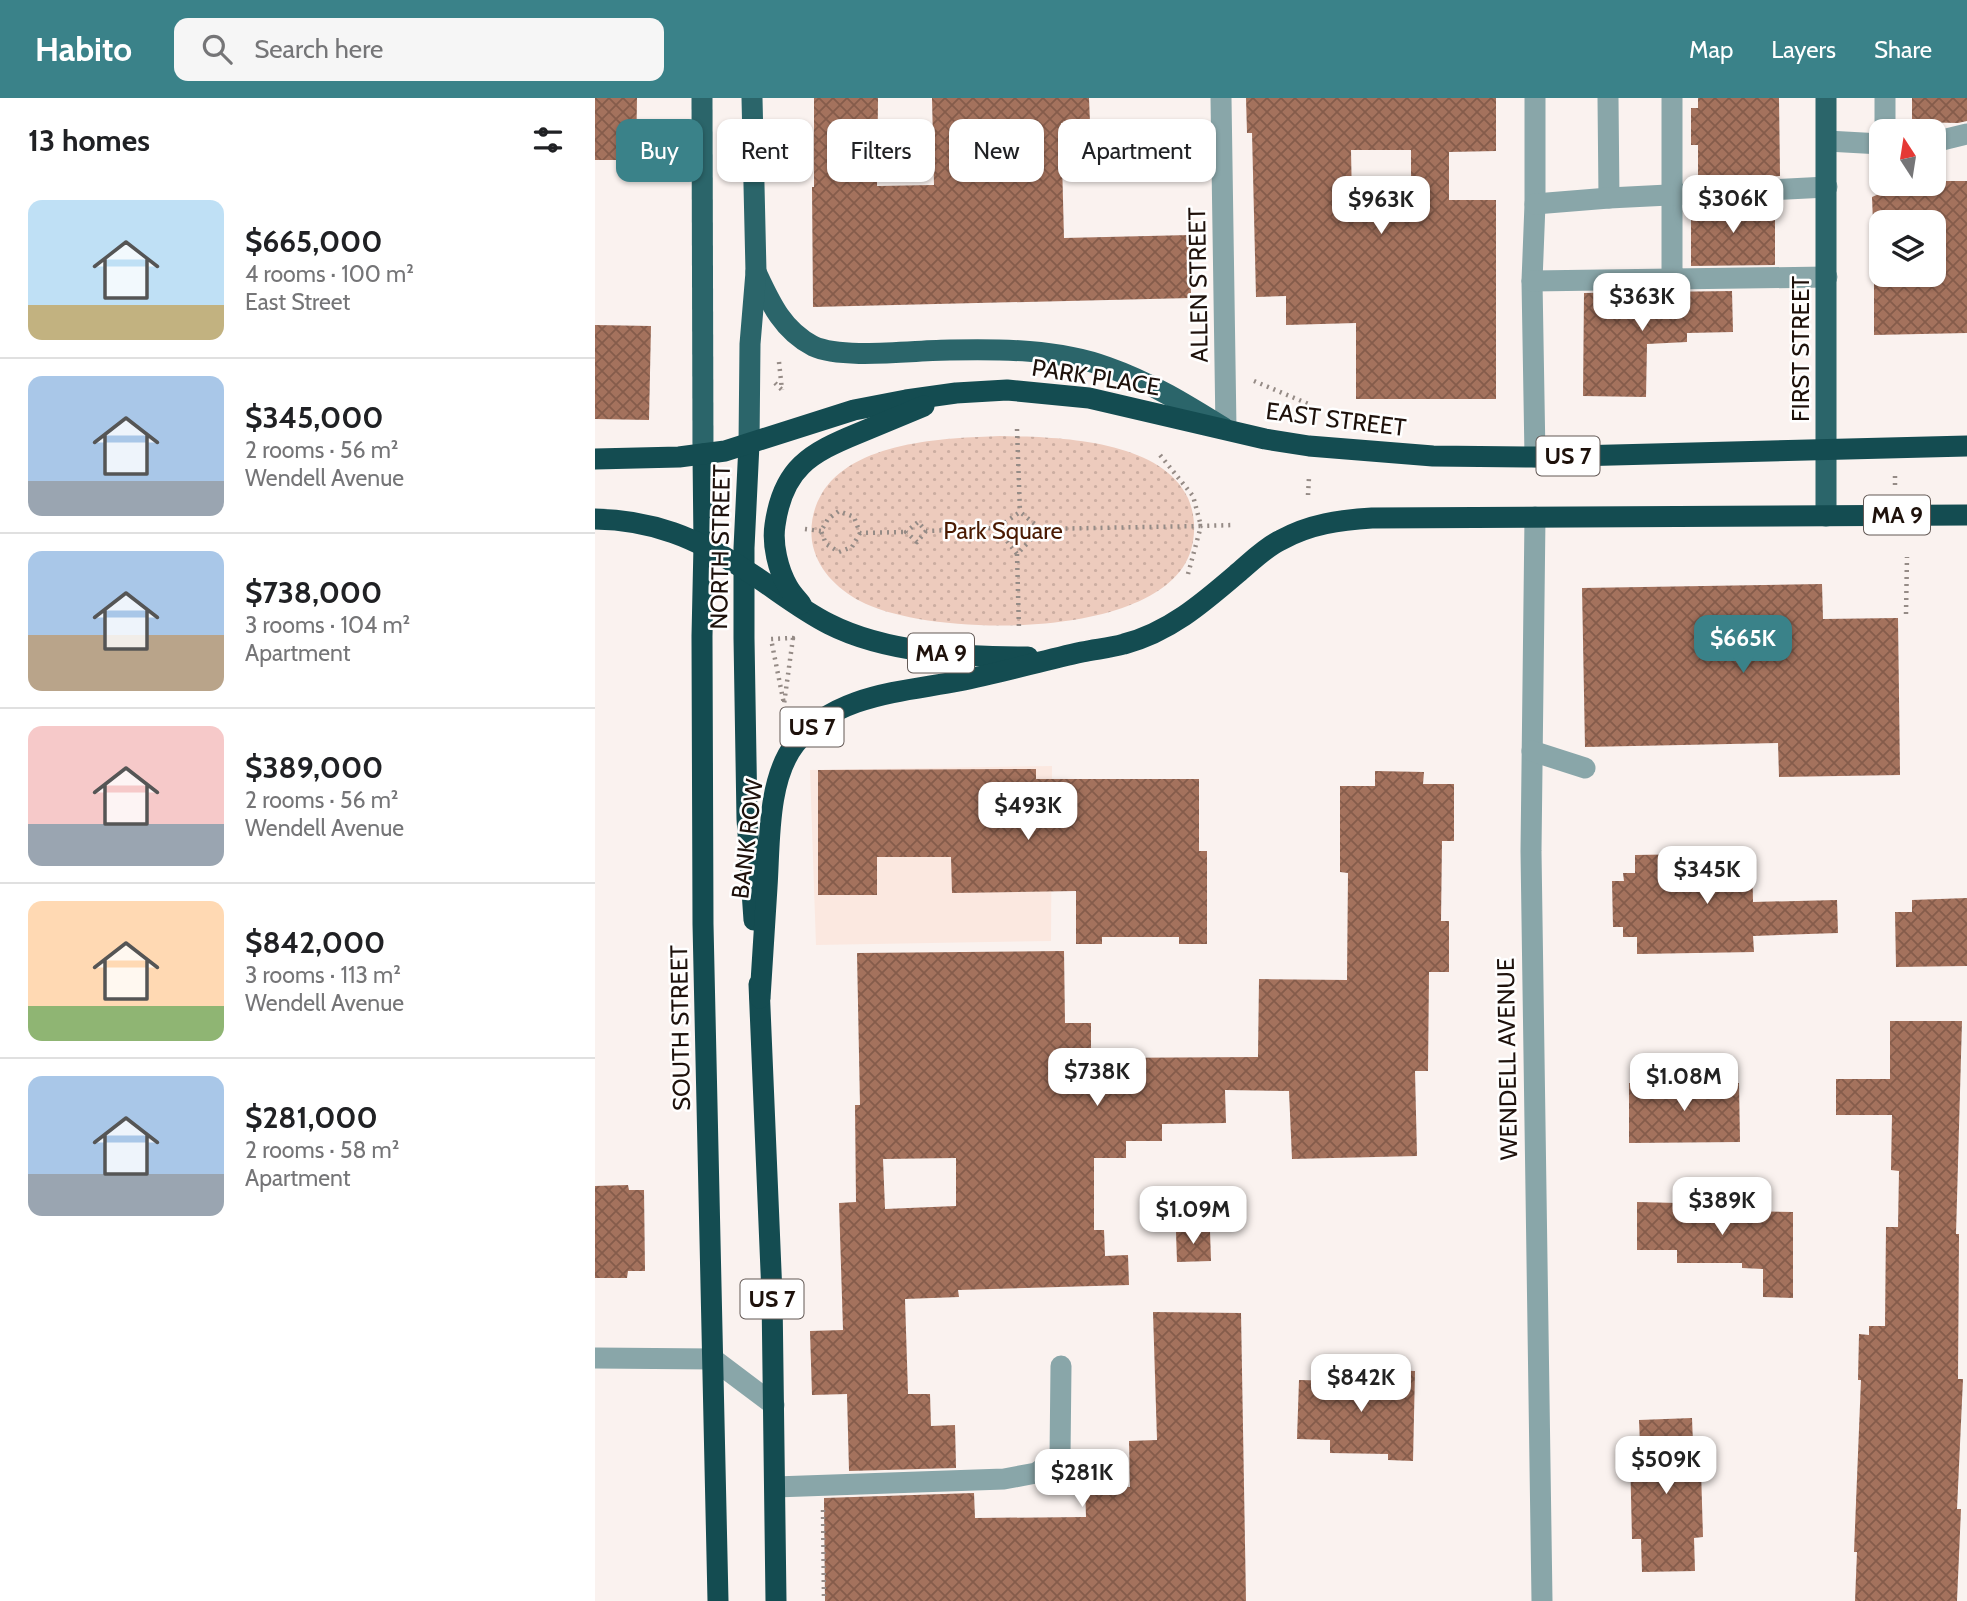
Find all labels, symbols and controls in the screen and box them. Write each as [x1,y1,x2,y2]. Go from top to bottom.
search box [174,18,664,81]
text: Habito [35,29,132,69]
icon: search [198,30,236,68]
text: Search here [254,33,383,65]
text: Map [1689,35,1733,64]
text: Layers [1771,35,1836,64]
text: Share [1874,35,1932,64]
chip: Buy [616,119,703,182]
chip: Rent [717,119,813,182]
chip: Filters [827,119,935,182]
chip: New [949,119,1044,182]
chip: Apartment [1058,119,1216,182]
north arrow [1869,119,1946,196]
map controls [1869,119,1946,287]
icon: filters [529,121,567,159]
text: 13 homes [28,122,150,159]
pin: $963K [1332,176,1430,236]
pin: $306K [1684,176,1782,235]
text: $306K [1698,184,1768,212]
text: $963K [1348,185,1414,213]
street label: ALLEN STREET [1182,207,1214,363]
button: layers [1869,210,1946,287]
text: $665,000 [245,223,382,260]
icon: home [84,228,168,312]
text: 4 rooms · 100 m² [245,260,414,288]
pin: $363K [1593,274,1691,333]
street label: FIRST STREET [1786,276,1815,422]
text: $363K [1609,282,1675,310]
text: East Street [245,288,350,316]
street label: PARK PLACE [1030,353,1162,401]
street label: EAST STREET [1264,396,1408,442]
text: $345,000 [245,399,384,436]
icon: home [84,404,168,488]
text: 2 rooms · 56 m² [245,436,399,464]
road number: US 7 [1537,436,1599,476]
text: Wendell Avenue [245,464,404,492]
street label: NORTH STREET [704,464,736,630]
road number: MA 9 [1864,496,1930,534]
park label: Park Square [943,516,1063,545]
text: $738,000 [245,574,382,611]
icon: home [84,579,168,663]
text: 3 rooms · 104 m² [245,611,410,639]
pin: $665K [1694,616,1792,675]
text: $665K [1710,624,1776,652]
road number: MA 9 [908,634,974,673]
text: Apartment [245,639,350,667]
road number: US 7 [781,708,843,747]
text: $389,000 [245,749,383,786]
icon: home [84,754,168,838]
street label: BANK ROW [725,777,769,901]
pin: $493K [979,782,1077,842]
text: 2 rooms · 56 m² [245,786,399,814]
text: $493K [994,791,1062,819]
text: Wendell Avenue [245,814,404,842]
pin: $345K [1658,846,1756,906]
text: $345K [1674,855,1740,883]
text: $842,000 [245,924,385,961]
icon: home [84,929,168,1013]
street label: SOUTH STREET [664,945,696,1111]
street label: WENDELL AVENUE [1491,958,1523,1160]
text: 3 rooms · 113 m² [245,961,401,989]
text: Wendell Avenue [245,989,404,1017]
pin: $738K [1048,1048,1146,1108]
pin: $1.08M [1627,1054,1741,1113]
text: $738K [1064,1057,1130,1085]
text: $1.08M [1646,1062,1722,1090]
text: $281,000 [245,1099,378,1136]
icon: home [84,1104,168,1188]
text: 2 rooms · 58 m² [245,1136,399,1164]
text: Apartment [245,1164,350,1192]
pin: $389K [1673,1178,1771,1237]
pin: $1.09M [1136,1186,1250,1246]
text: $389K [1689,1186,1755,1214]
text: $1.09M [1156,1195,1230,1223]
road number: US 7 [741,1280,803,1318]
pin: $842K [1312,1354,1410,1414]
text: $842K [1327,1363,1395,1391]
pin: $509K [1617,1436,1715,1496]
text: $509K [1631,1445,1701,1473]
pin: $281K [1033,1450,1131,1509]
text: $281K [1051,1458,1113,1486]

